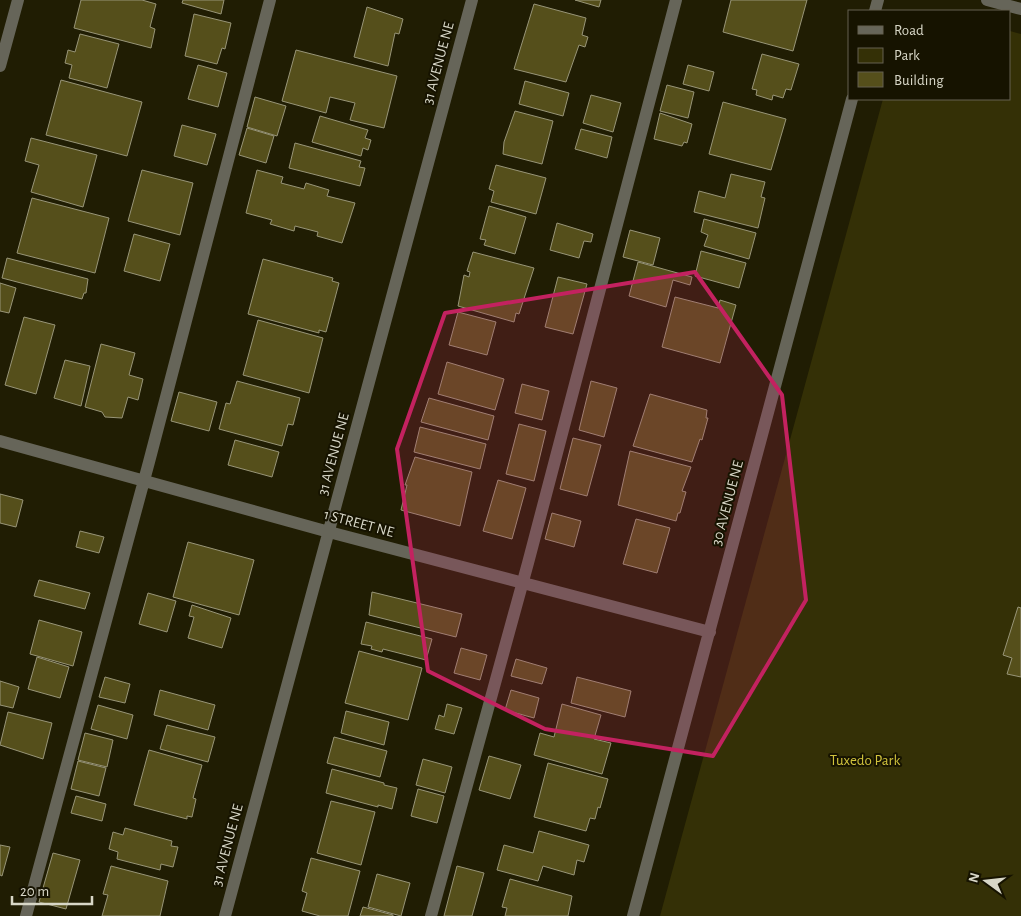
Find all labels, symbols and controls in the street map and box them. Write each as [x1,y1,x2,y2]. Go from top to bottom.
legend [848,10,1011,100]
street label: 31 AVENUE NE [420,20,457,106]
text: Road [894,23,924,38]
text: Park [894,48,920,63]
text: Building [894,73,944,88]
street label: 31 AVENUE NE [315,411,352,497]
street label: 30 AVENUE NE [709,459,746,547]
street label: 1 STREET NE [322,507,396,540]
park label: Tuxedo Park [830,753,900,768]
street label: 31 AVENUE NE [209,802,246,888]
north arrow [961,856,1011,906]
text: N [966,871,982,884]
scale bar [12,874,92,906]
text: 20 m [20,884,49,899]

